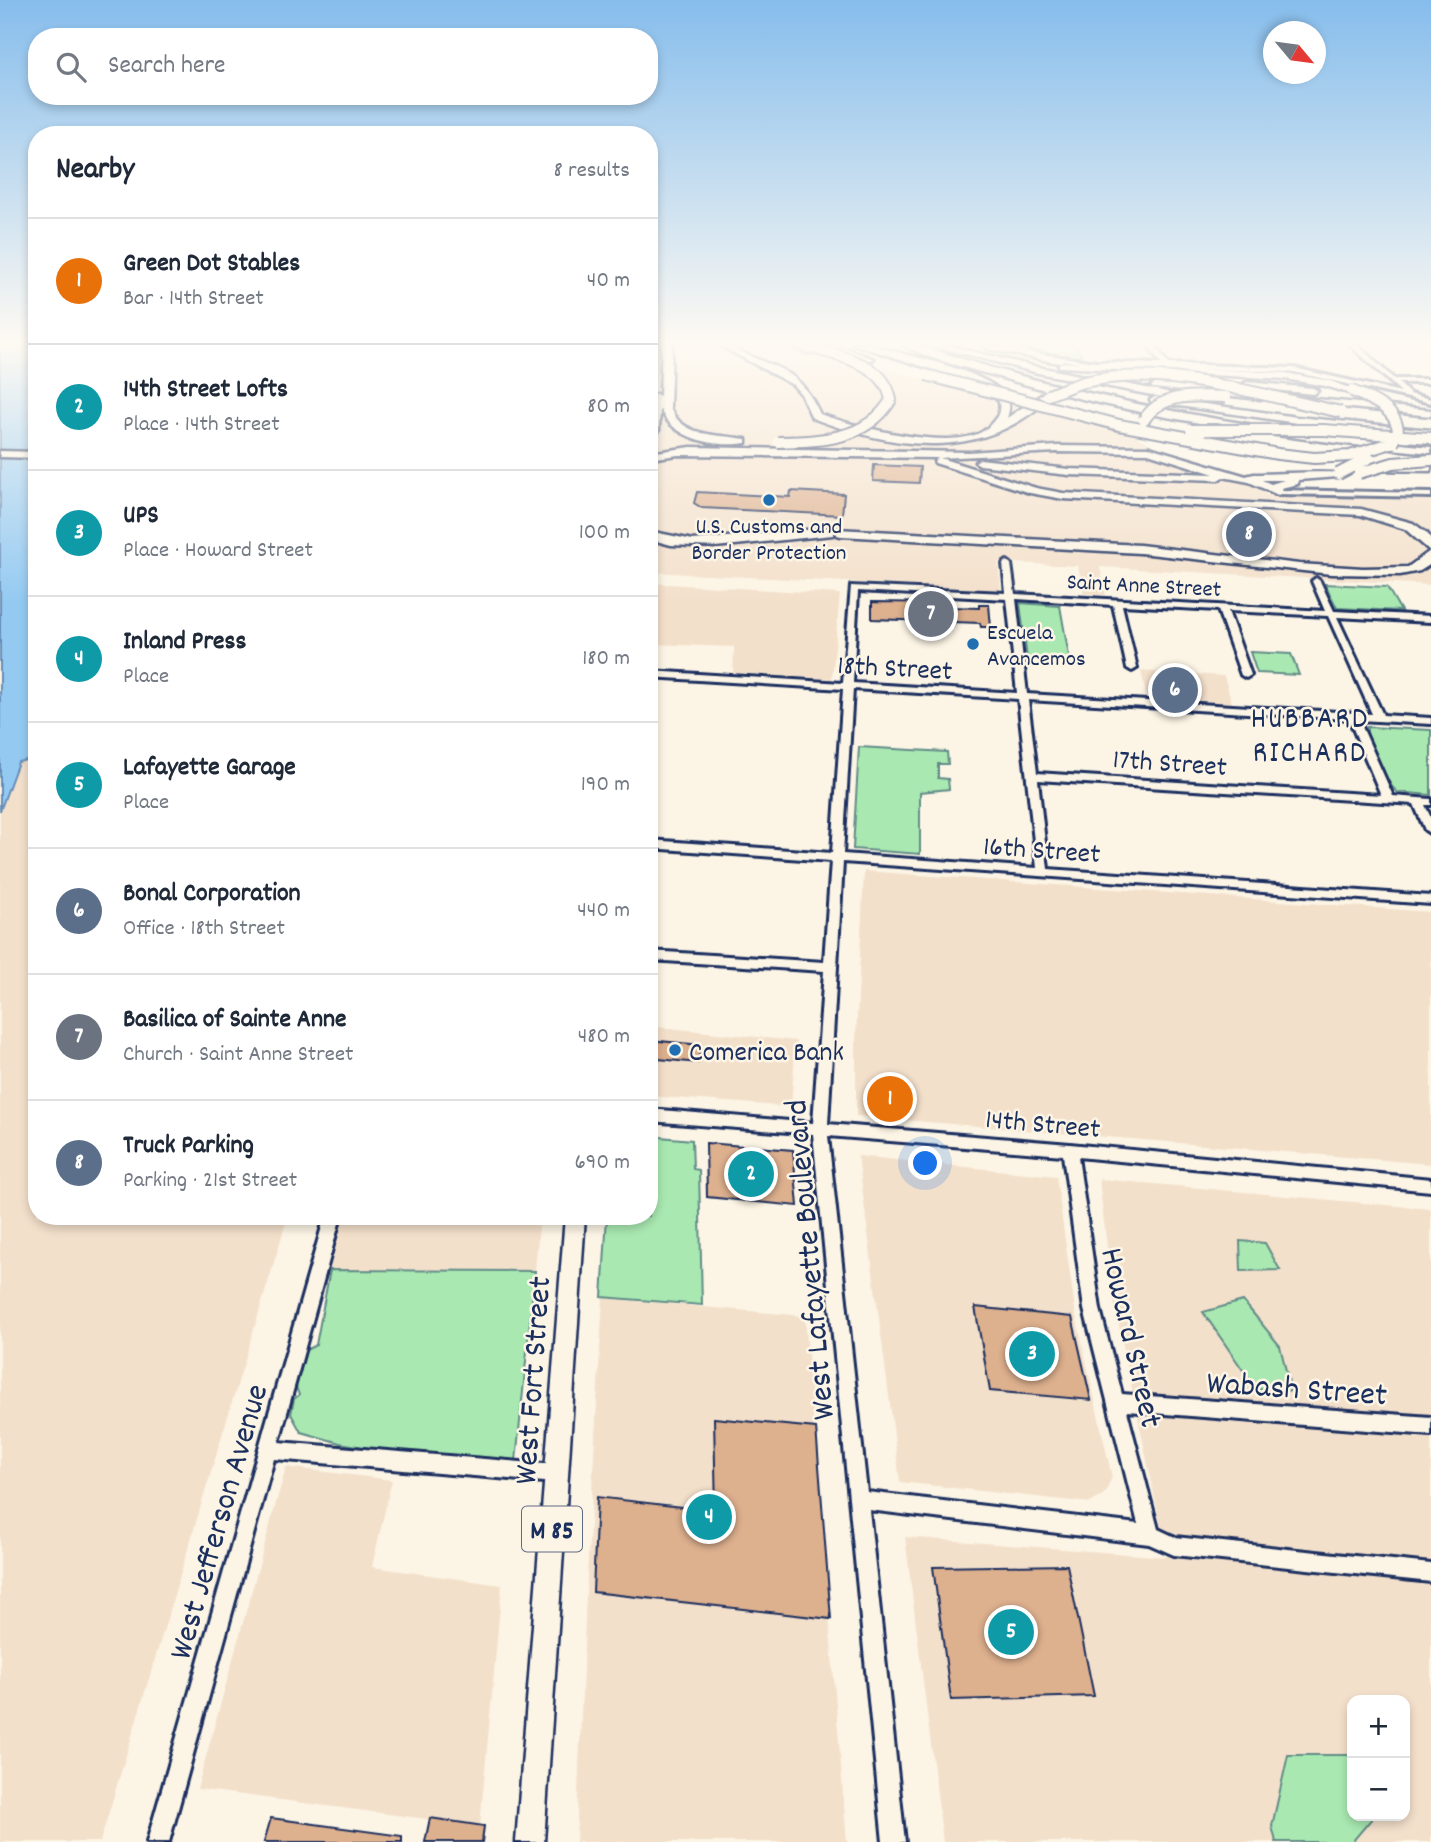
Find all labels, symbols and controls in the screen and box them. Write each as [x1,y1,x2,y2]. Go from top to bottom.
north arrow [1263,21,1326,84]
search box [28,28,658,105]
icon: search [52,48,90,86]
text: Search here [108,48,226,85]
text: Nearby [56,150,134,193]
text: 8 results [554,155,630,188]
text: Green Dot Stables [123,246,300,283]
text: 1 [76,265,82,298]
text: 40 m [587,265,630,298]
text: Bar · 14th Street [123,283,264,316]
text: 14th Street Lofts [123,372,288,409]
text: 2 [74,391,84,424]
text: 80 m [587,391,630,424]
text: Place · 14th Street [123,409,280,442]
marker: U.S. Customs and Border Protection [761,492,777,508]
text: UPS [123,498,159,535]
pin: 8 [1226,508,1272,560]
place label: U.S. Customs and Border Protection [692,512,847,571]
text: 3 [74,517,84,550]
text: 100 m [579,517,630,550]
text: Place · Howard Street [123,535,313,568]
street label: Saint Anne Street [1066,567,1222,608]
pin: 7 [908,588,954,640]
place label: Escuela Avancemos [987,618,1086,677]
text: Inland Press [123,624,246,661]
marker: Escuela Avancemos [965,636,981,652]
text: 4 [74,643,84,676]
text: 180 m [582,643,630,676]
street label: 18th Street [836,648,953,694]
text: Place [123,661,169,694]
pin: 6 [1152,664,1198,716]
district label: HUBBARD RICHARD [1251,700,1369,777]
street label: 17th Street [1111,742,1228,790]
text: Lafayette Garage [123,750,296,787]
text: 5 [74,769,84,802]
text: 190 m [581,769,630,802]
text: Place [123,787,169,820]
street label: 16th Street [982,829,1102,877]
text: Bonal Corporation [123,876,301,913]
text: 6 [73,895,85,928]
text: 440 m [577,895,630,928]
text: Office · 18th Street [123,913,285,946]
text: Basilica of Sainte Anne [123,1002,347,1039]
text: 7 [75,1021,83,1054]
text: 480 m [578,1021,630,1054]
place label: Comerica Bank [689,1035,844,1075]
text: Church · Saint Anne Street [123,1039,354,1072]
marker: Comerica Bank [667,1042,683,1058]
pin: 1 [867,1073,913,1125]
street label: West Lafayette Boulevard [775,1097,850,1422]
street label: 14th Street [983,1102,1102,1152]
text: Truck Parking [123,1128,254,1165]
your location [908,1146,942,1180]
text: 8 [74,1147,84,1180]
text: 690 m [575,1147,630,1180]
pin: 2 [728,1148,774,1200]
text: Parking · 21st Street [123,1165,297,1198]
street label: Howard Street [1085,1243,1172,1433]
street label: West Fort Street [505,1275,566,1486]
pin: 3 [1009,1328,1055,1380]
street label: Wabash Street [1205,1362,1389,1421]
street label: West Jefferson Avenue [160,1379,283,1666]
pin: 4 [686,1491,732,1543]
road number: M 85 [522,1506,582,1552]
pin: 5 [988,1606,1034,1658]
map controls [1347,1695,1410,1821]
button: + [1347,1695,1410,1758]
button: − [1347,1758,1410,1821]

